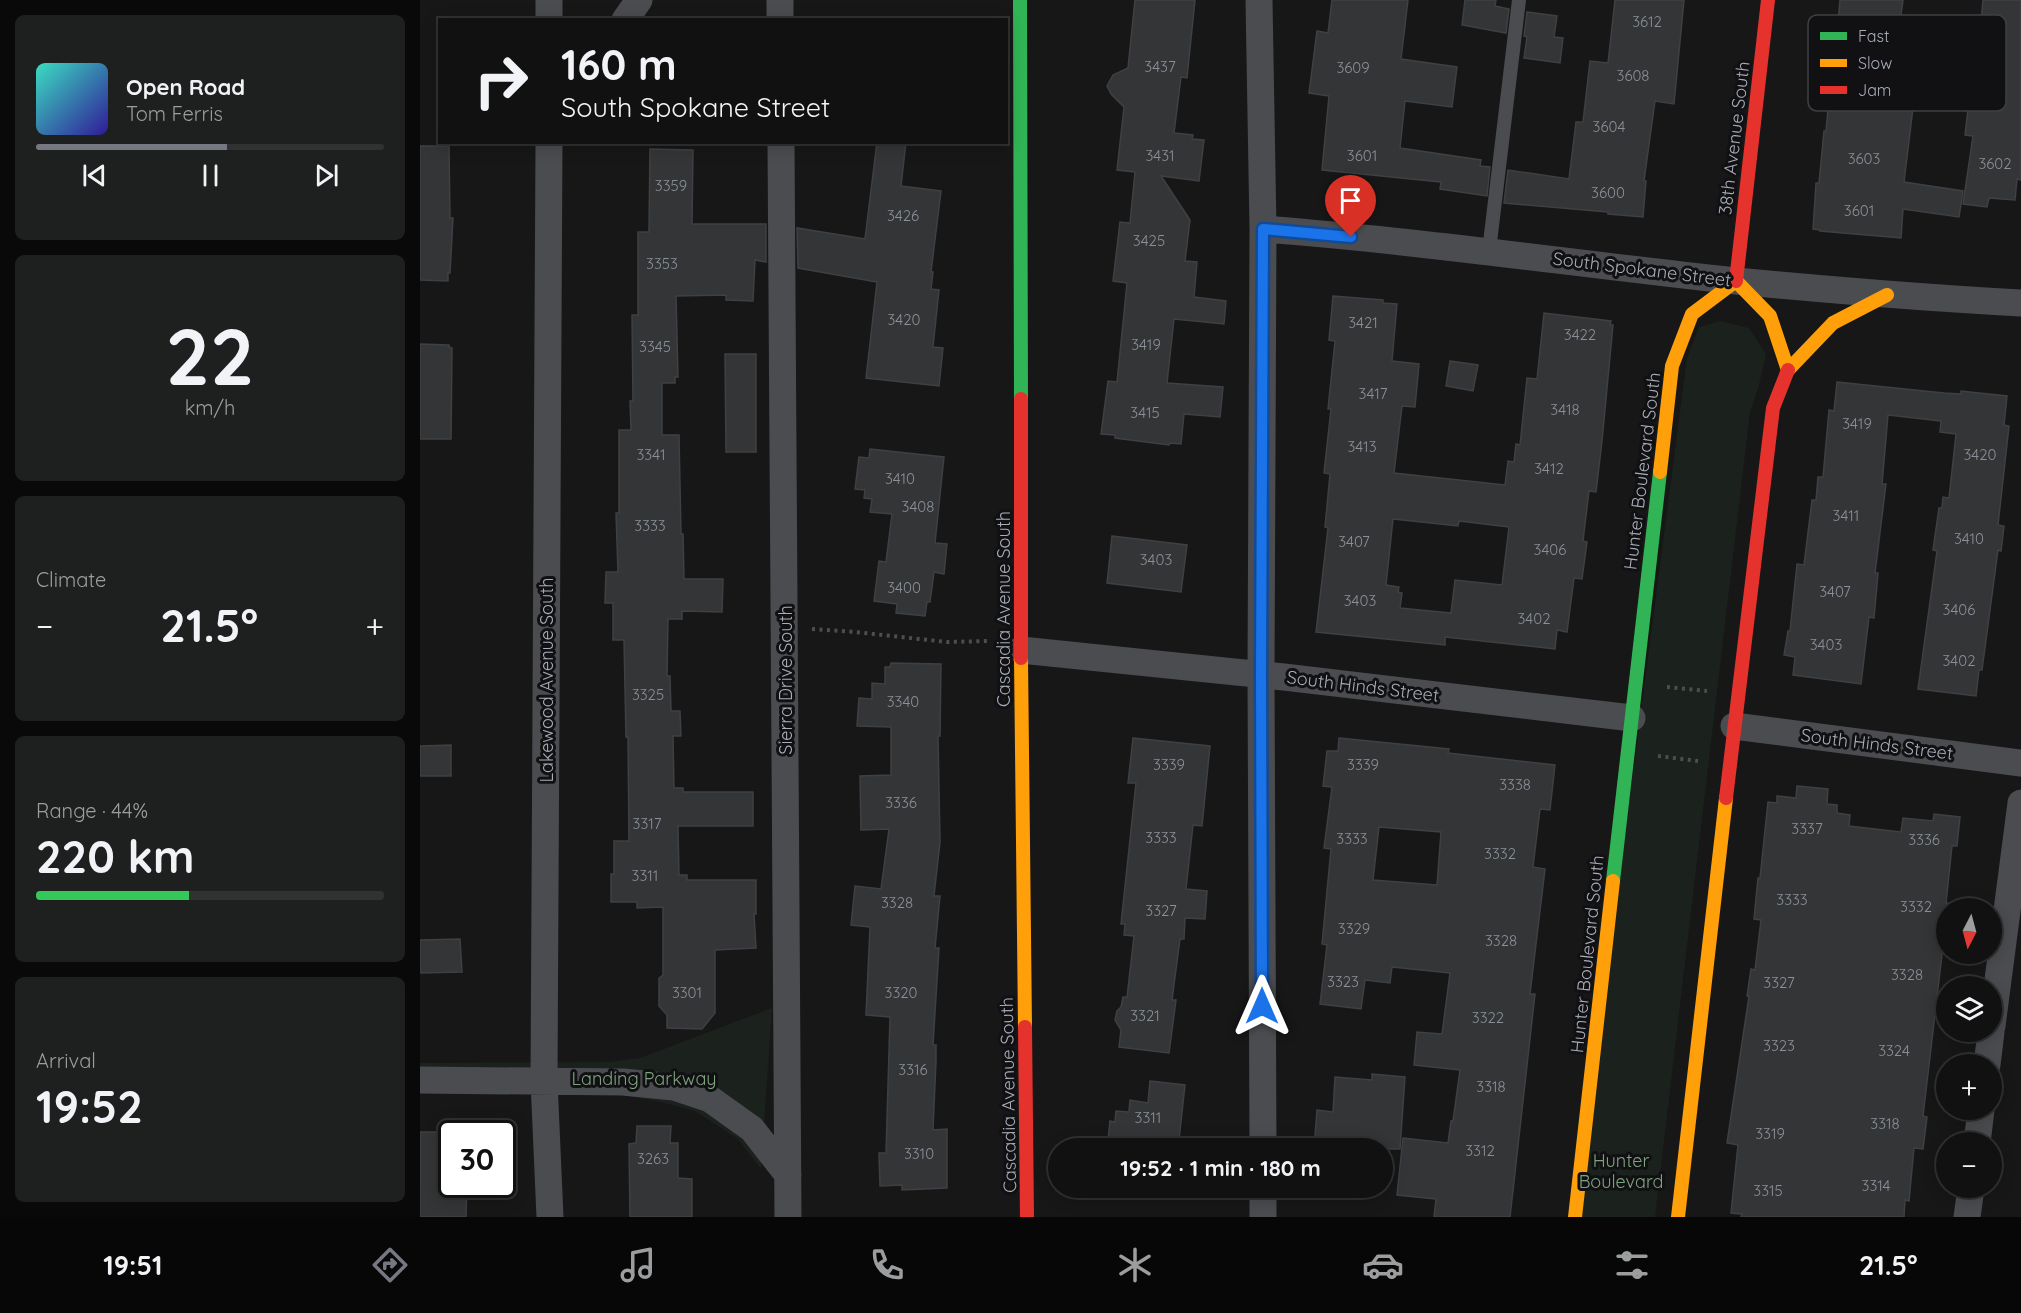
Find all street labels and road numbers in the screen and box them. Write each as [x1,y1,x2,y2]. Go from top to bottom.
street label: 38th Avenue South [1713,60,1755,216]
street label: South Spokane Street [1552,247,1732,291]
street label: Hunter Boulevard South [1618,371,1666,571]
street label: Cascadia Avenue South [992,511,1015,707]
street label: Lakewood Avenue South [535,577,558,783]
street label: Sierra Drive South [774,605,797,755]
street label: South Hinds Street [1286,665,1440,707]
street label: South Hinds Street [1800,723,1954,765]
street label: Hunter Boulevard South [1565,854,1609,1054]
street label: Cascadia Avenue South [995,997,1021,1193]

